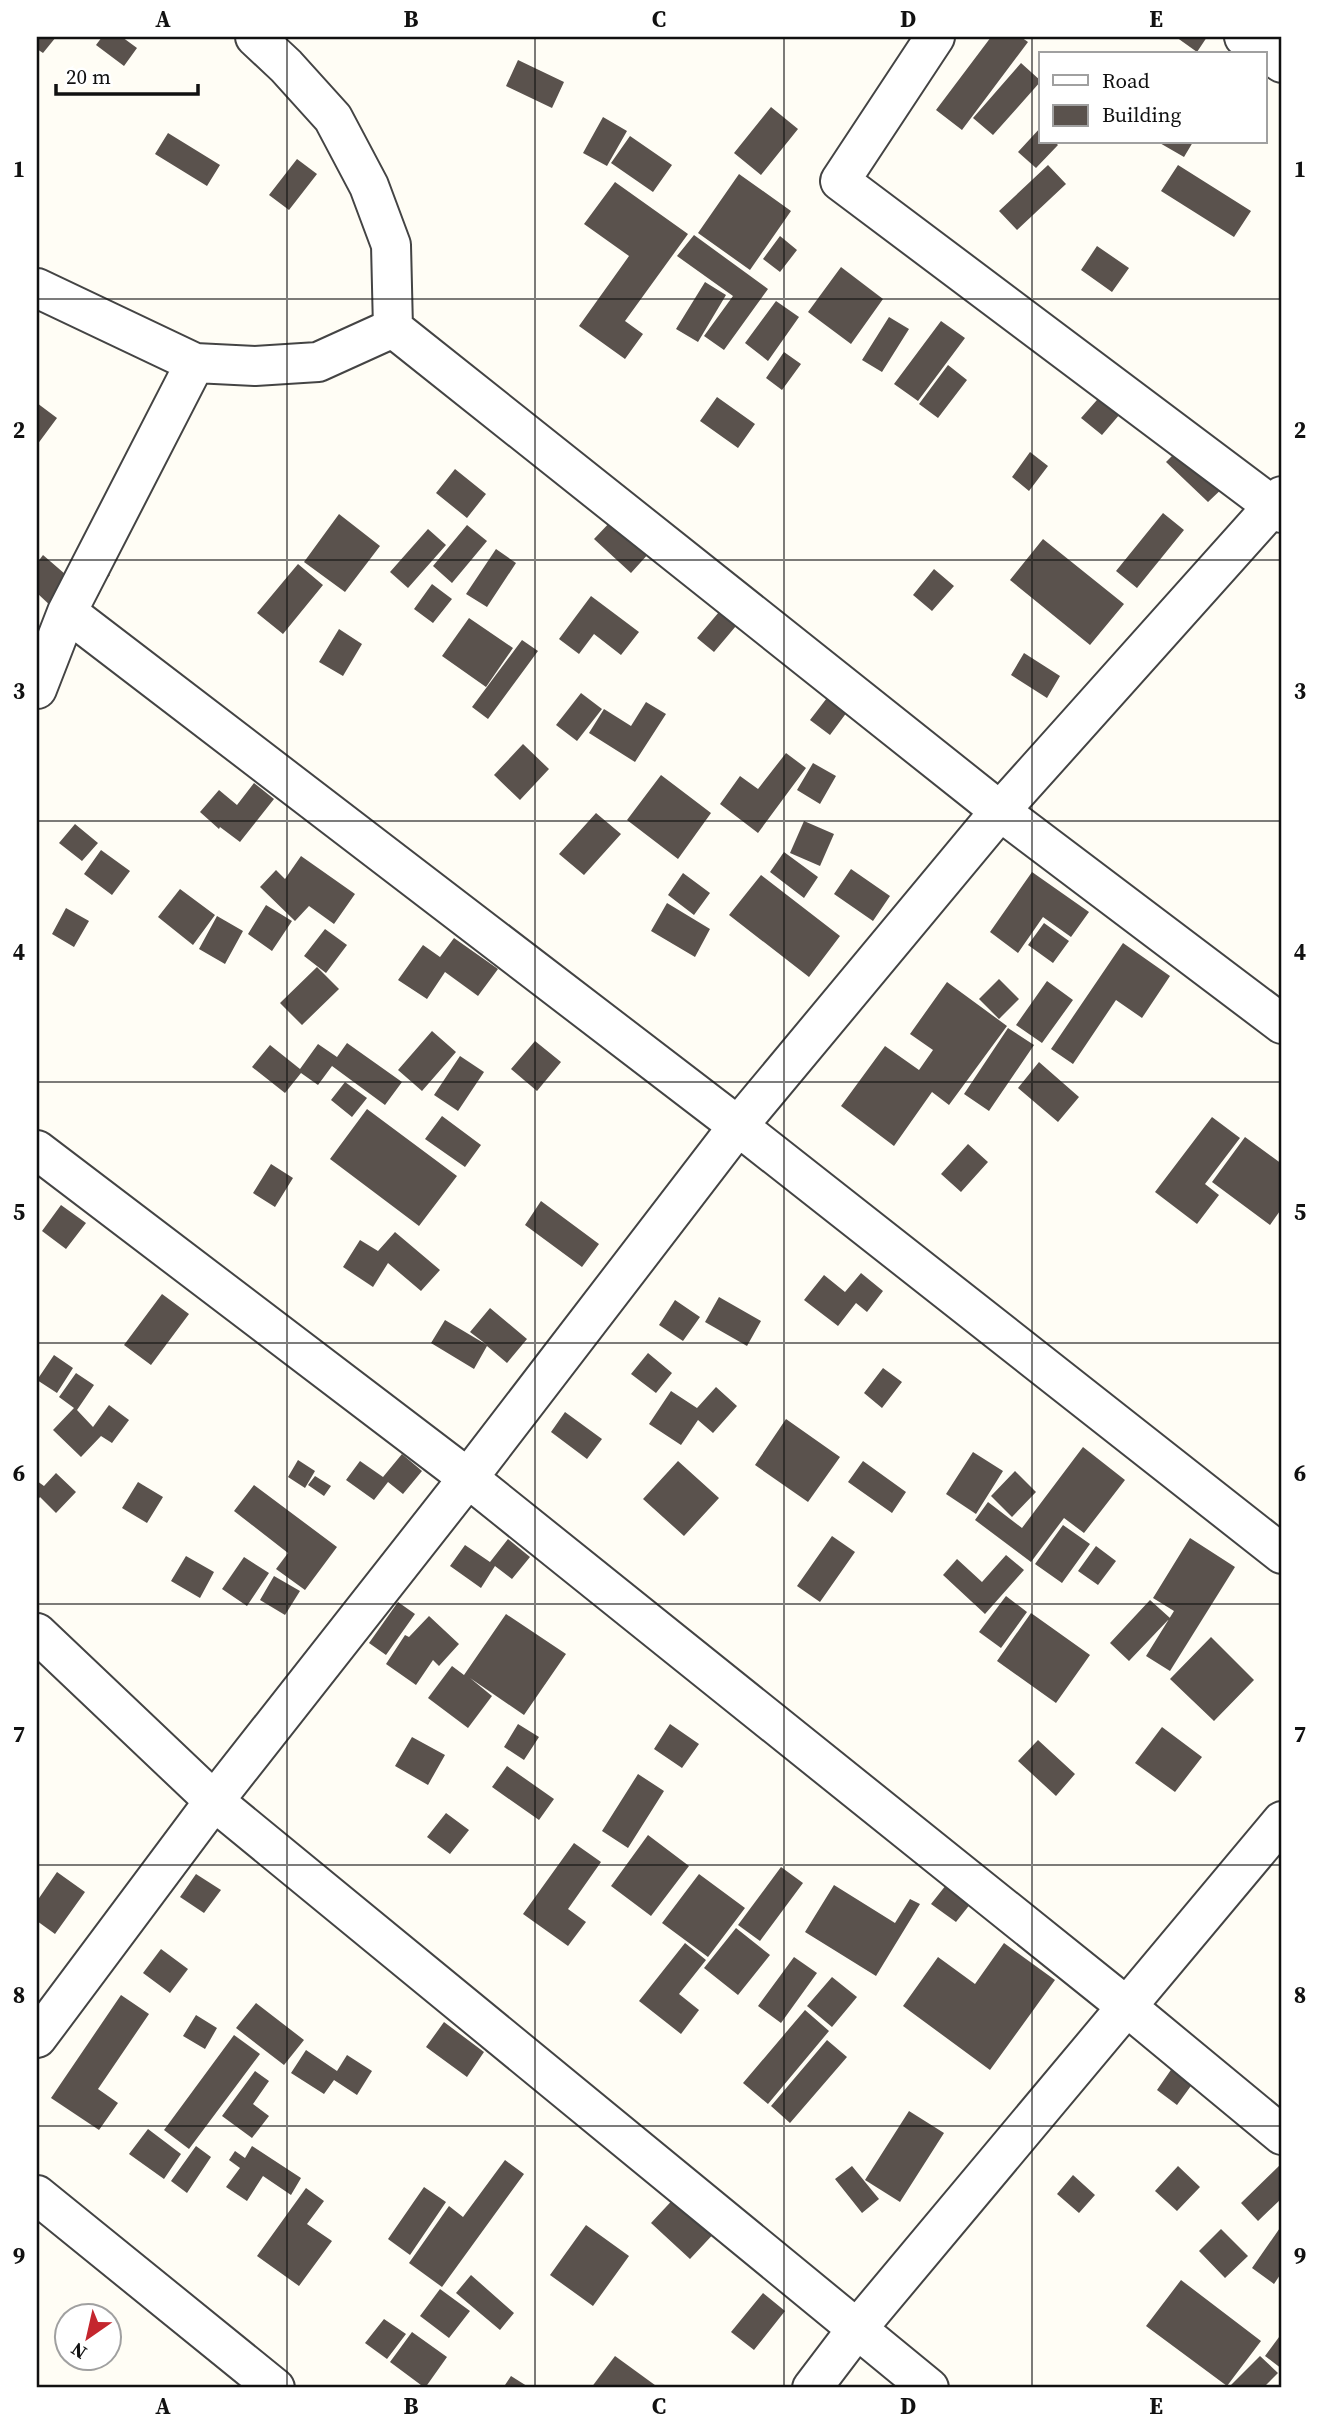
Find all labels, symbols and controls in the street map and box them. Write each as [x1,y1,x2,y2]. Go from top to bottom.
text: A [155,3,171,35]
text: B [404,3,419,35]
text: C [652,3,666,35]
text: D [900,3,916,35]
text: E [1149,3,1163,35]
scale bar [56,52,198,96]
legend [1039,52,1266,144]
text: 20 m [66,62,111,91]
text: Road [1102,66,1150,95]
text: Building [1102,100,1181,129]
text: 1 [13,153,25,185]
text: 1 [1294,153,1306,185]
text: 2 [13,414,25,446]
text: 2 [1294,414,1306,446]
text: 3 [13,675,25,707]
text: 3 [1294,675,1306,707]
text: 4 [13,936,25,968]
text: 4 [1294,936,1306,968]
text: 5 [13,1196,25,1228]
text: 5 [1294,1196,1306,1228]
text: 6 [13,1457,25,1489]
text: 6 [1294,1457,1306,1489]
text: 7 [13,1718,25,1750]
text: 7 [1294,1718,1306,1750]
text: 8 [13,1979,25,2011]
text: 8 [1294,1979,1306,2011]
text: 9 [13,2240,25,2272]
text: 9 [1294,2240,1306,2272]
north arrow [52,2302,122,2372]
text: N [65,2336,92,2366]
text: A [155,2390,171,2422]
text: B [404,2390,419,2422]
text: C [652,2390,666,2422]
text: D [900,2390,916,2422]
text: E [1149,2390,1163,2422]

